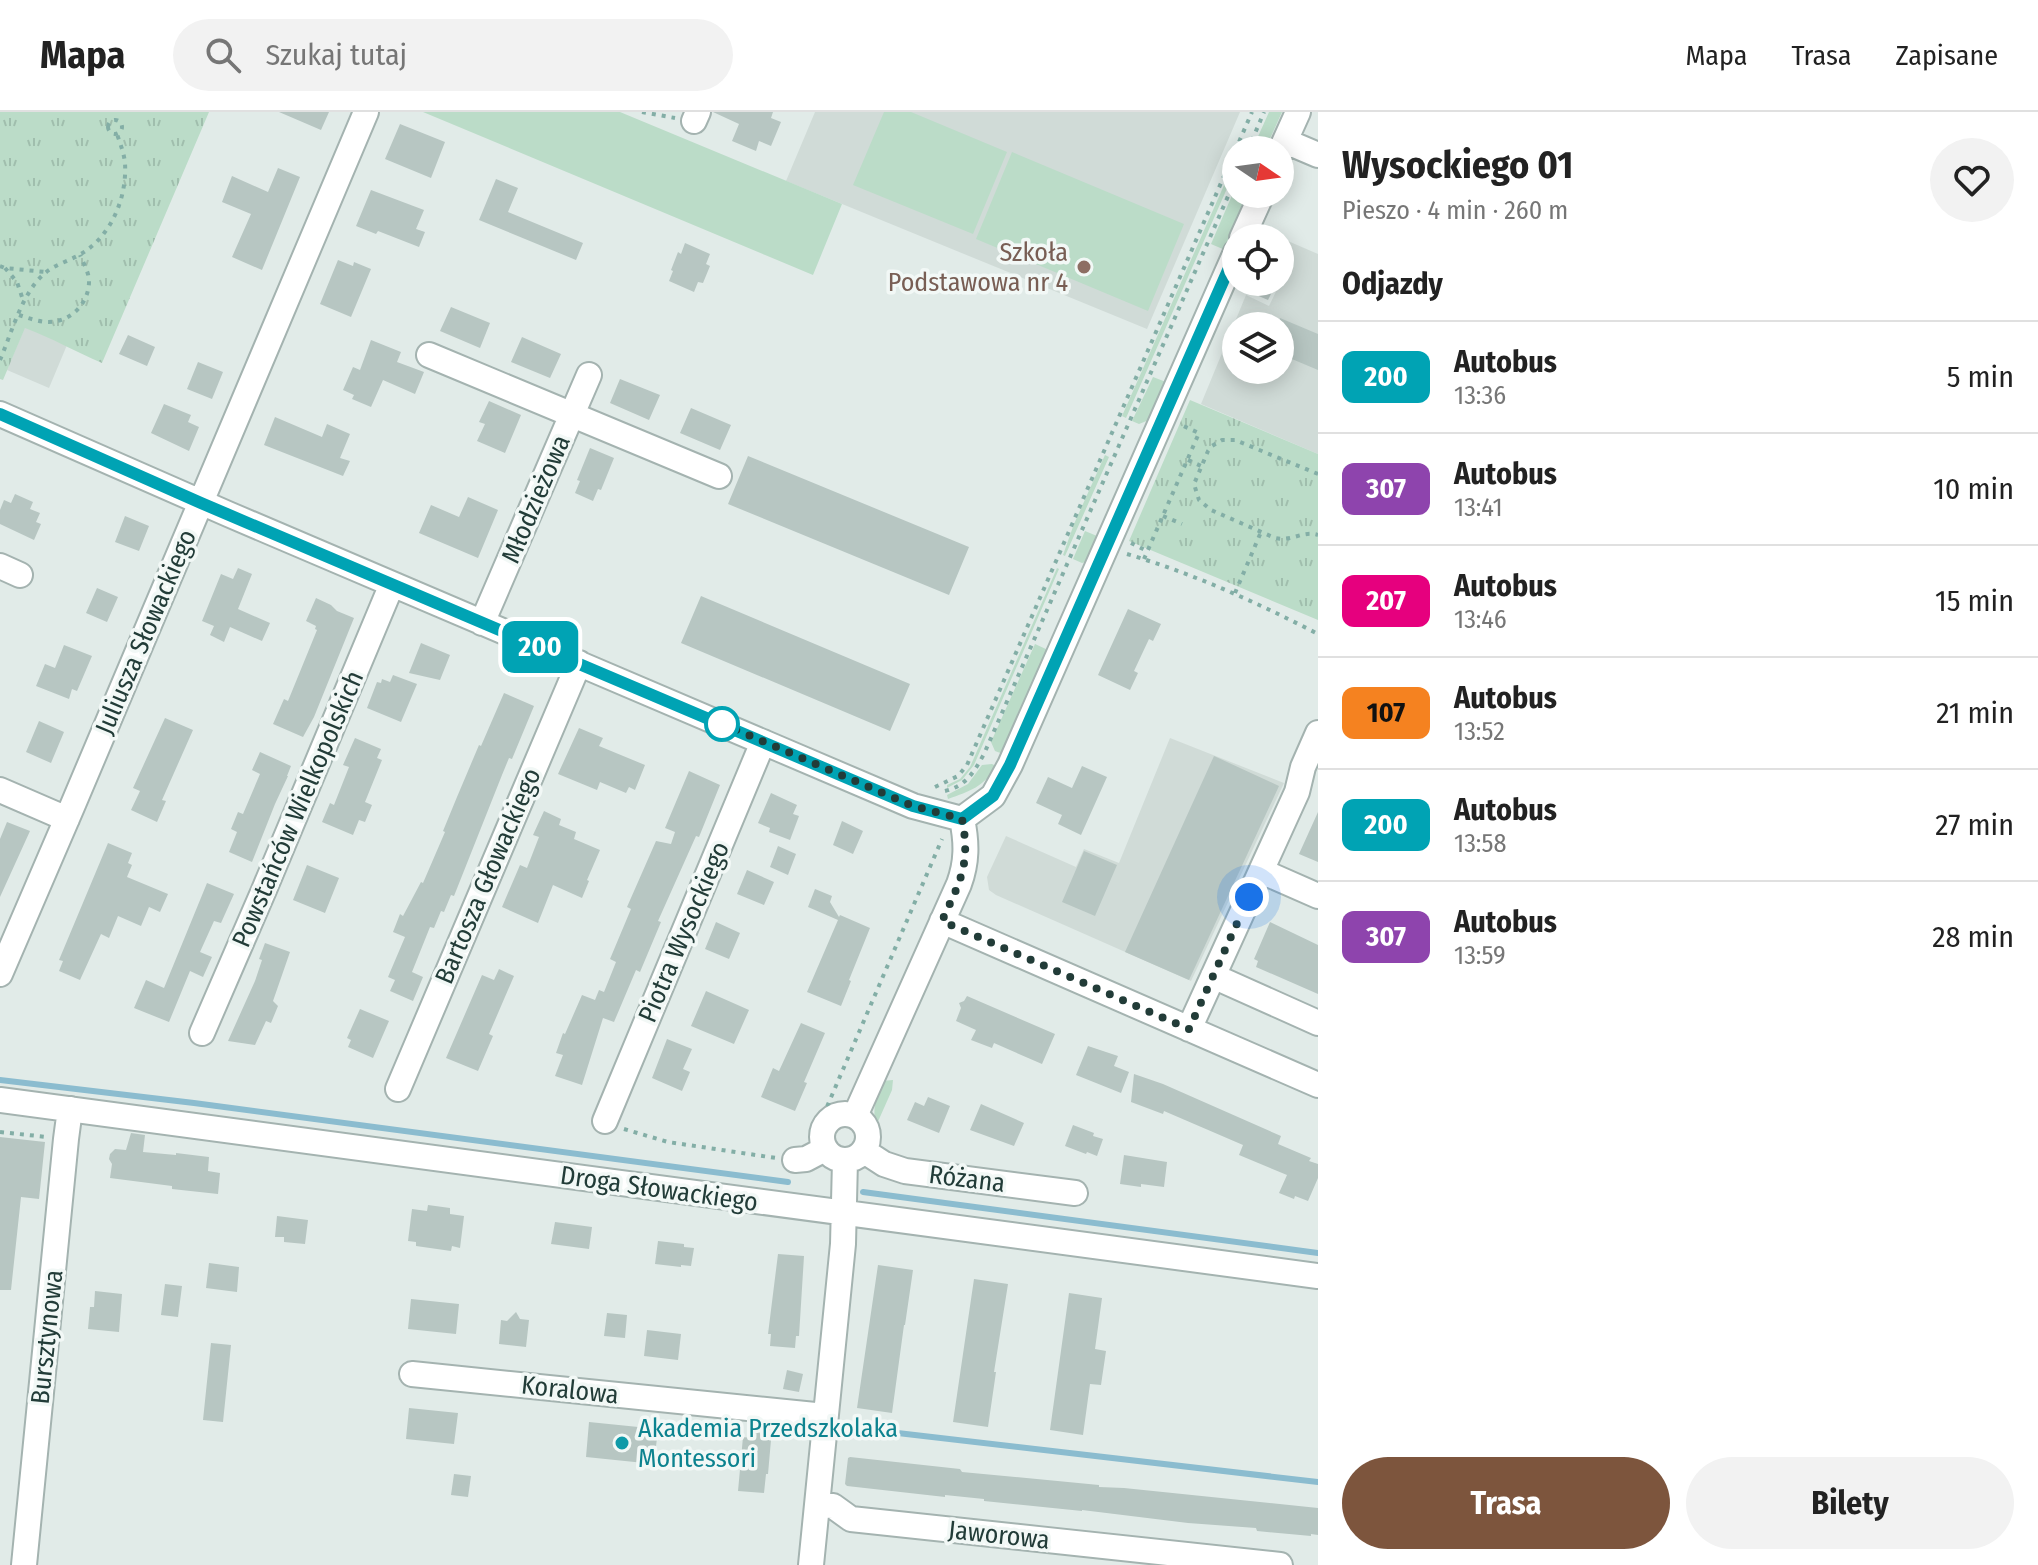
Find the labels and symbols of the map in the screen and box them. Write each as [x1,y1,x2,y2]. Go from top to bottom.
north arrow [1222,136,1294,208]
place label: Szkoła Podstawowa nr 4 [888,237,1068,298]
marker: Szkoła Podstawowa nr 4 [1075,258,1093,276]
street label: Młodzieżowa [495,430,577,568]
street label: Juliusza Słowackiego [89,525,203,739]
line badge: 200 [494,621,586,673]
street label: Powstańców Wielkopolskich [226,666,370,952]
unlabelled marker [705,707,739,741]
street label: Bartosza Głowackiego [429,764,547,988]
street label: Piotra Wysockiego [632,837,736,1027]
your location [1229,877,1269,917]
street label: Różana [927,1159,1007,1199]
street label: Droga Słowackiego [558,1160,760,1218]
street label: Bursztynowa [25,1268,69,1406]
street label: Koralowa [520,1369,620,1411]
place label: Akademia Przedszkolaka Montessori [638,1413,898,1474]
marker: Akademia Przedszkolaka Montessori [613,1434,631,1452]
street label: Jaworowa [947,1514,1051,1556]

